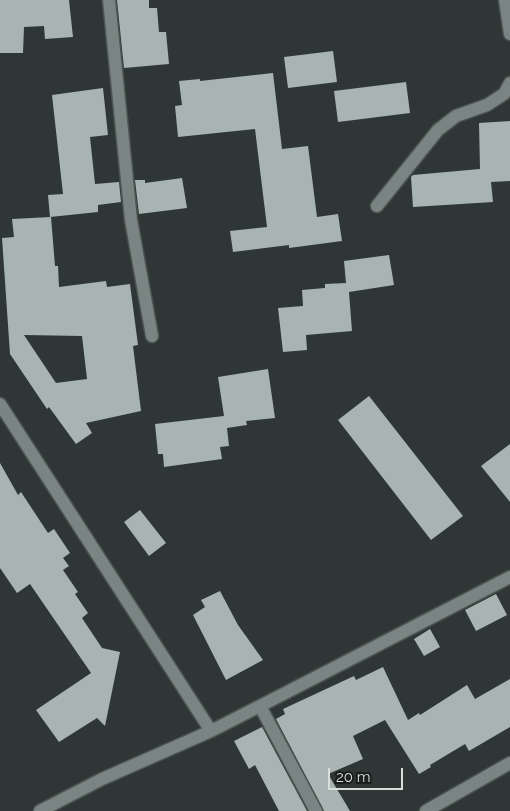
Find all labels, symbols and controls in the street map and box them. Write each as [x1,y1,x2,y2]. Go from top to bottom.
scale bar [330,758,405,790]
text: 20 m [336,768,371,786]

